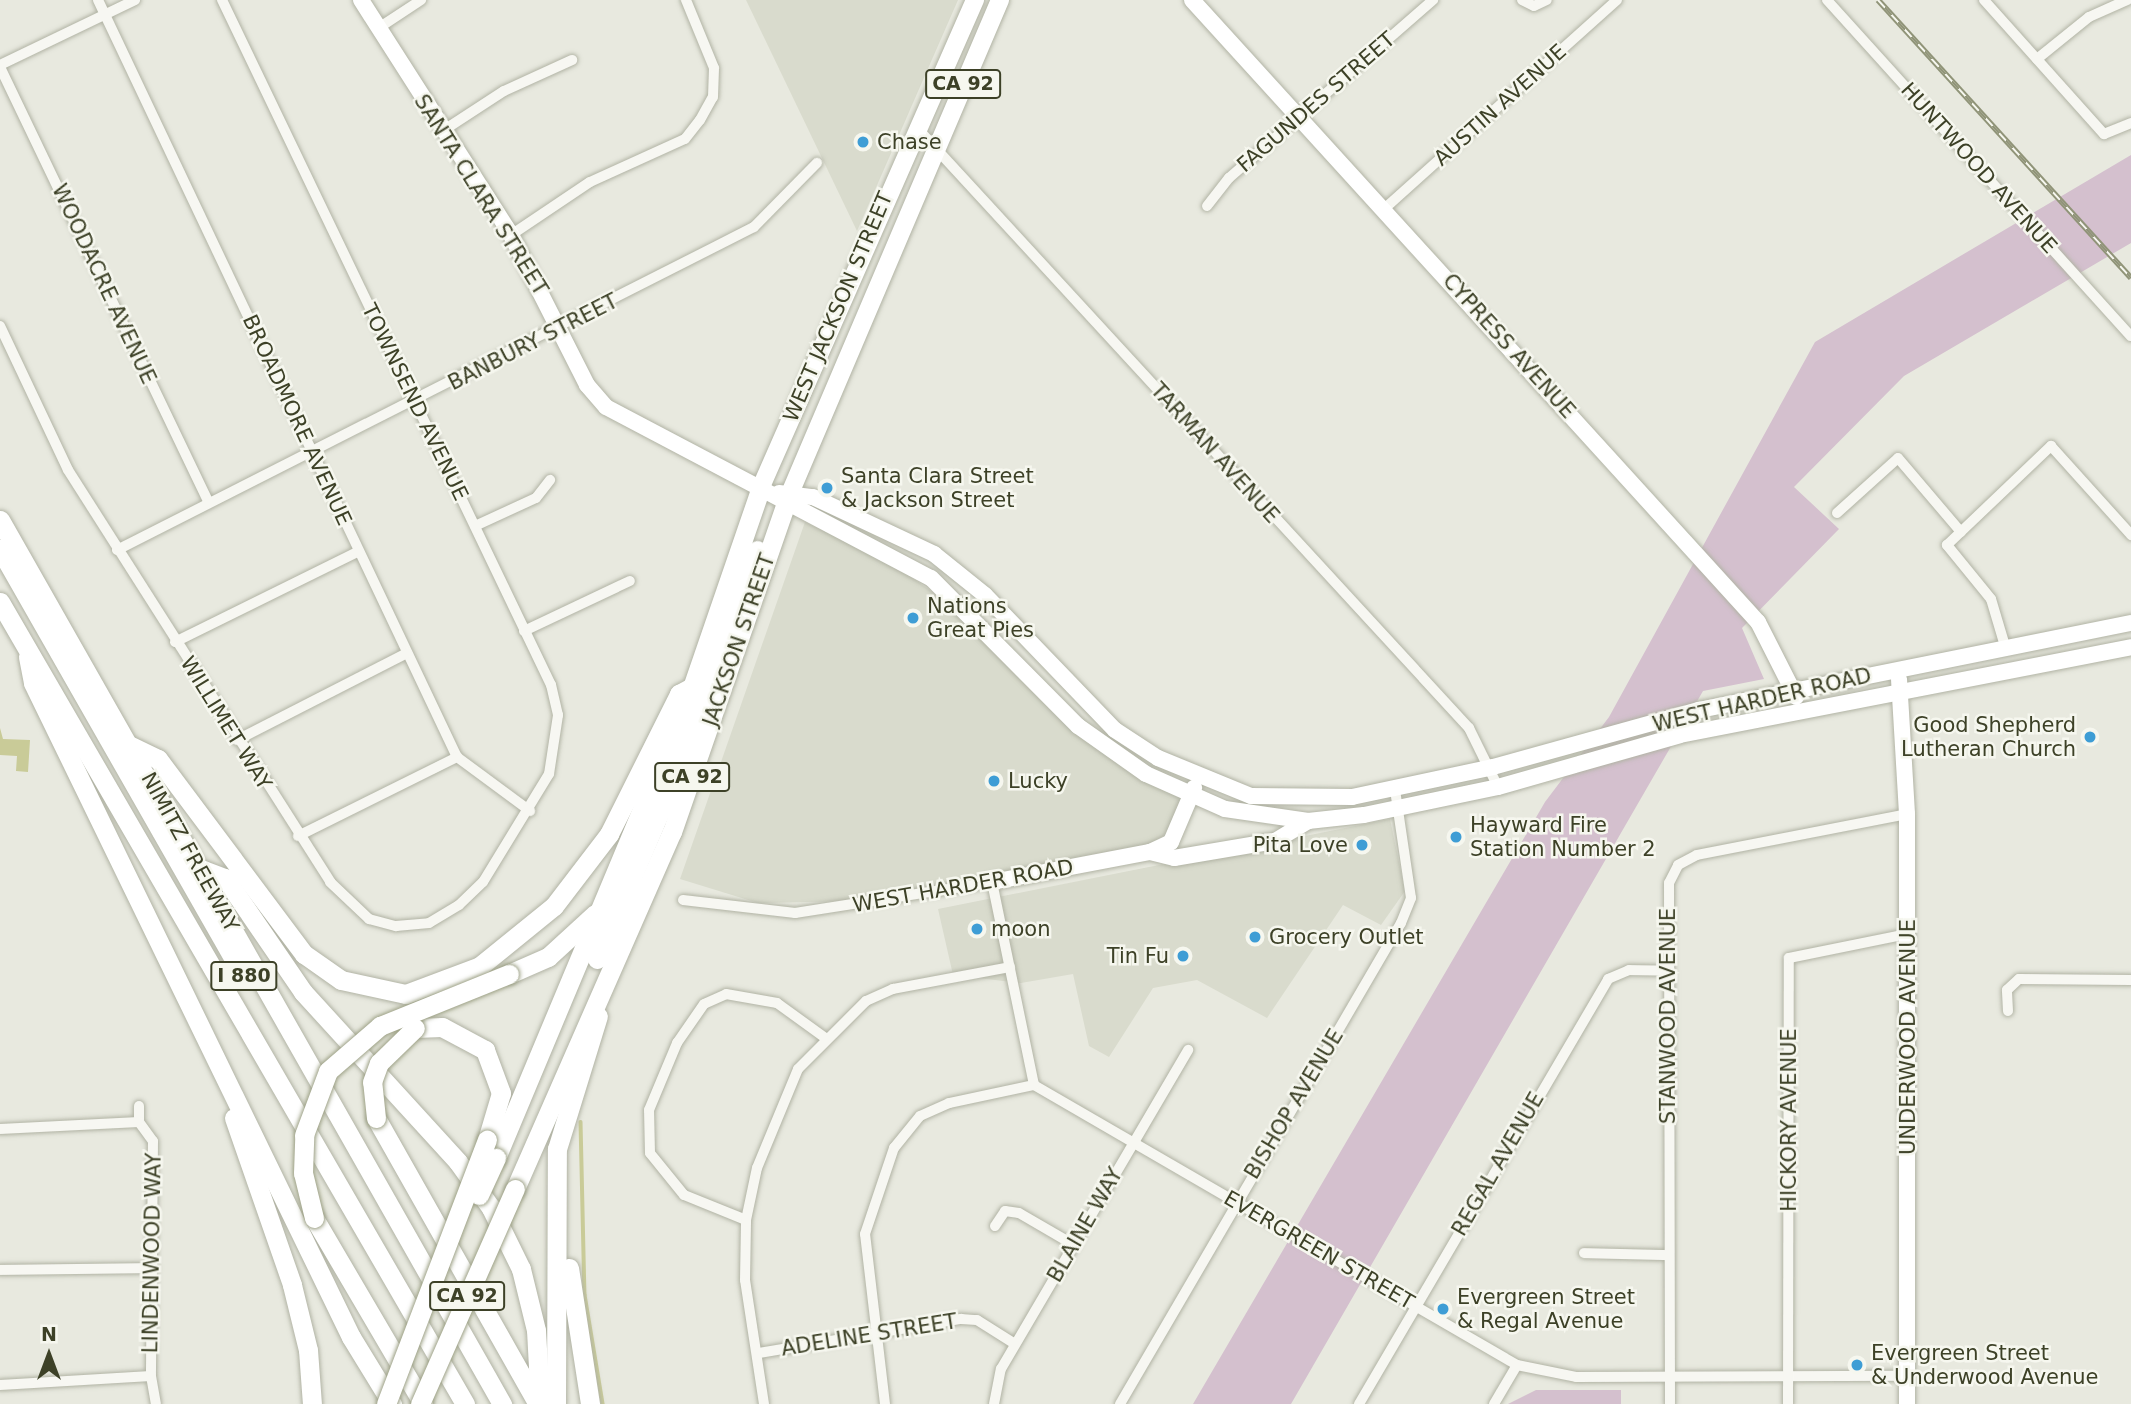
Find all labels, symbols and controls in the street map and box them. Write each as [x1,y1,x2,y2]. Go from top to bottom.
street label: FAGUNDES STREET [1232,27,1400,177]
street label: AUSTIN AVENUE [1429,39,1571,171]
road number: CA 92 [925,68,1002,100]
street label: HUNTWOOD AVENUE [1896,77,2062,259]
street label: SANTA CLARA STREET [409,90,553,300]
place label: Chase [877,129,942,155]
marker: Chase [855,134,871,150]
street label: WOODACRE AVENUE [47,180,161,388]
street label: WEST JACKSON STREET [778,188,898,426]
street label: CYPRESS AVENUE [1437,268,1581,424]
street label: BANBURY STREET [444,288,622,396]
street label: TOWNSEND AVENUE [356,299,474,505]
street label: BROADMORE AVENUE [237,311,357,529]
street label: TARMAN AVENUE [1145,378,1285,528]
place label: Santa Clara Street & Jackson Street [841,463,1034,513]
marker: Santa Clara Street & Jackson Street [819,480,835,496]
street label: JACKSON STREET [698,551,780,729]
place label: Nations Great Pies [927,593,1034,643]
marker: Nations Great Pies [905,610,921,626]
street label: WILLIMET WAY [175,652,277,794]
street label: WEST HARDER ROAD [1650,663,1874,737]
place label: Good Shepherd Lutheran Church [1901,712,2076,762]
marker: Good Shepherd Lutheran Church [2082,729,2098,745]
road number: CA 92 [654,762,730,792]
street label: NIMITZ FREEWAY [136,768,244,936]
place label: Lucky [1008,768,1068,794]
marker: Lucky [986,773,1002,789]
place label: Hayward Fire Station Number 2 [1470,812,1656,862]
marker: Hayward Fire Station Number 2 [1448,829,1464,845]
place label: Pita Love [1253,832,1348,858]
marker: Pita Love [1354,837,1370,853]
street label: WEST HARDER ROAD [851,854,1075,918]
street label: STANWOOD AVENUE [1655,908,1681,1124]
place label: moon [991,916,1050,942]
street label: UNDERWOOD AVENUE [1895,919,1921,1155]
marker: moon [969,921,985,937]
place label: Grocery Outlet [1269,924,1424,950]
marker: Grocery Outlet [1247,929,1263,945]
place label: Tin Fu [1107,943,1169,969]
marker: Tin Fu [1175,948,1191,964]
road number: I 880 [209,960,279,992]
street label: BISHOP AVENUE [1239,1024,1349,1184]
street label: HICKORY AVENUE [1776,1028,1802,1212]
street label: REGAL AVENUE [1447,1088,1549,1240]
street label: LINDENWOOD WAY [138,1152,166,1354]
street label: BLAINE WAY [1042,1163,1128,1287]
street label: EVERGREEN STREET [1219,1185,1419,1315]
road number: CA 92 [428,1280,505,1312]
place label: Evergreen Street & Regal Avenue [1457,1284,1635,1334]
marker: Evergreen Street & Regal Avenue [1435,1301,1451,1317]
street label: ADELINE STREET [779,1309,959,1361]
north arrow [14,1320,84,1390]
text: N [41,1323,57,1345]
place label: Evergreen Street & Underwood Avenue [1871,1340,2099,1390]
marker: Evergreen Street & Underwood Avenue [1849,1357,1865,1373]

